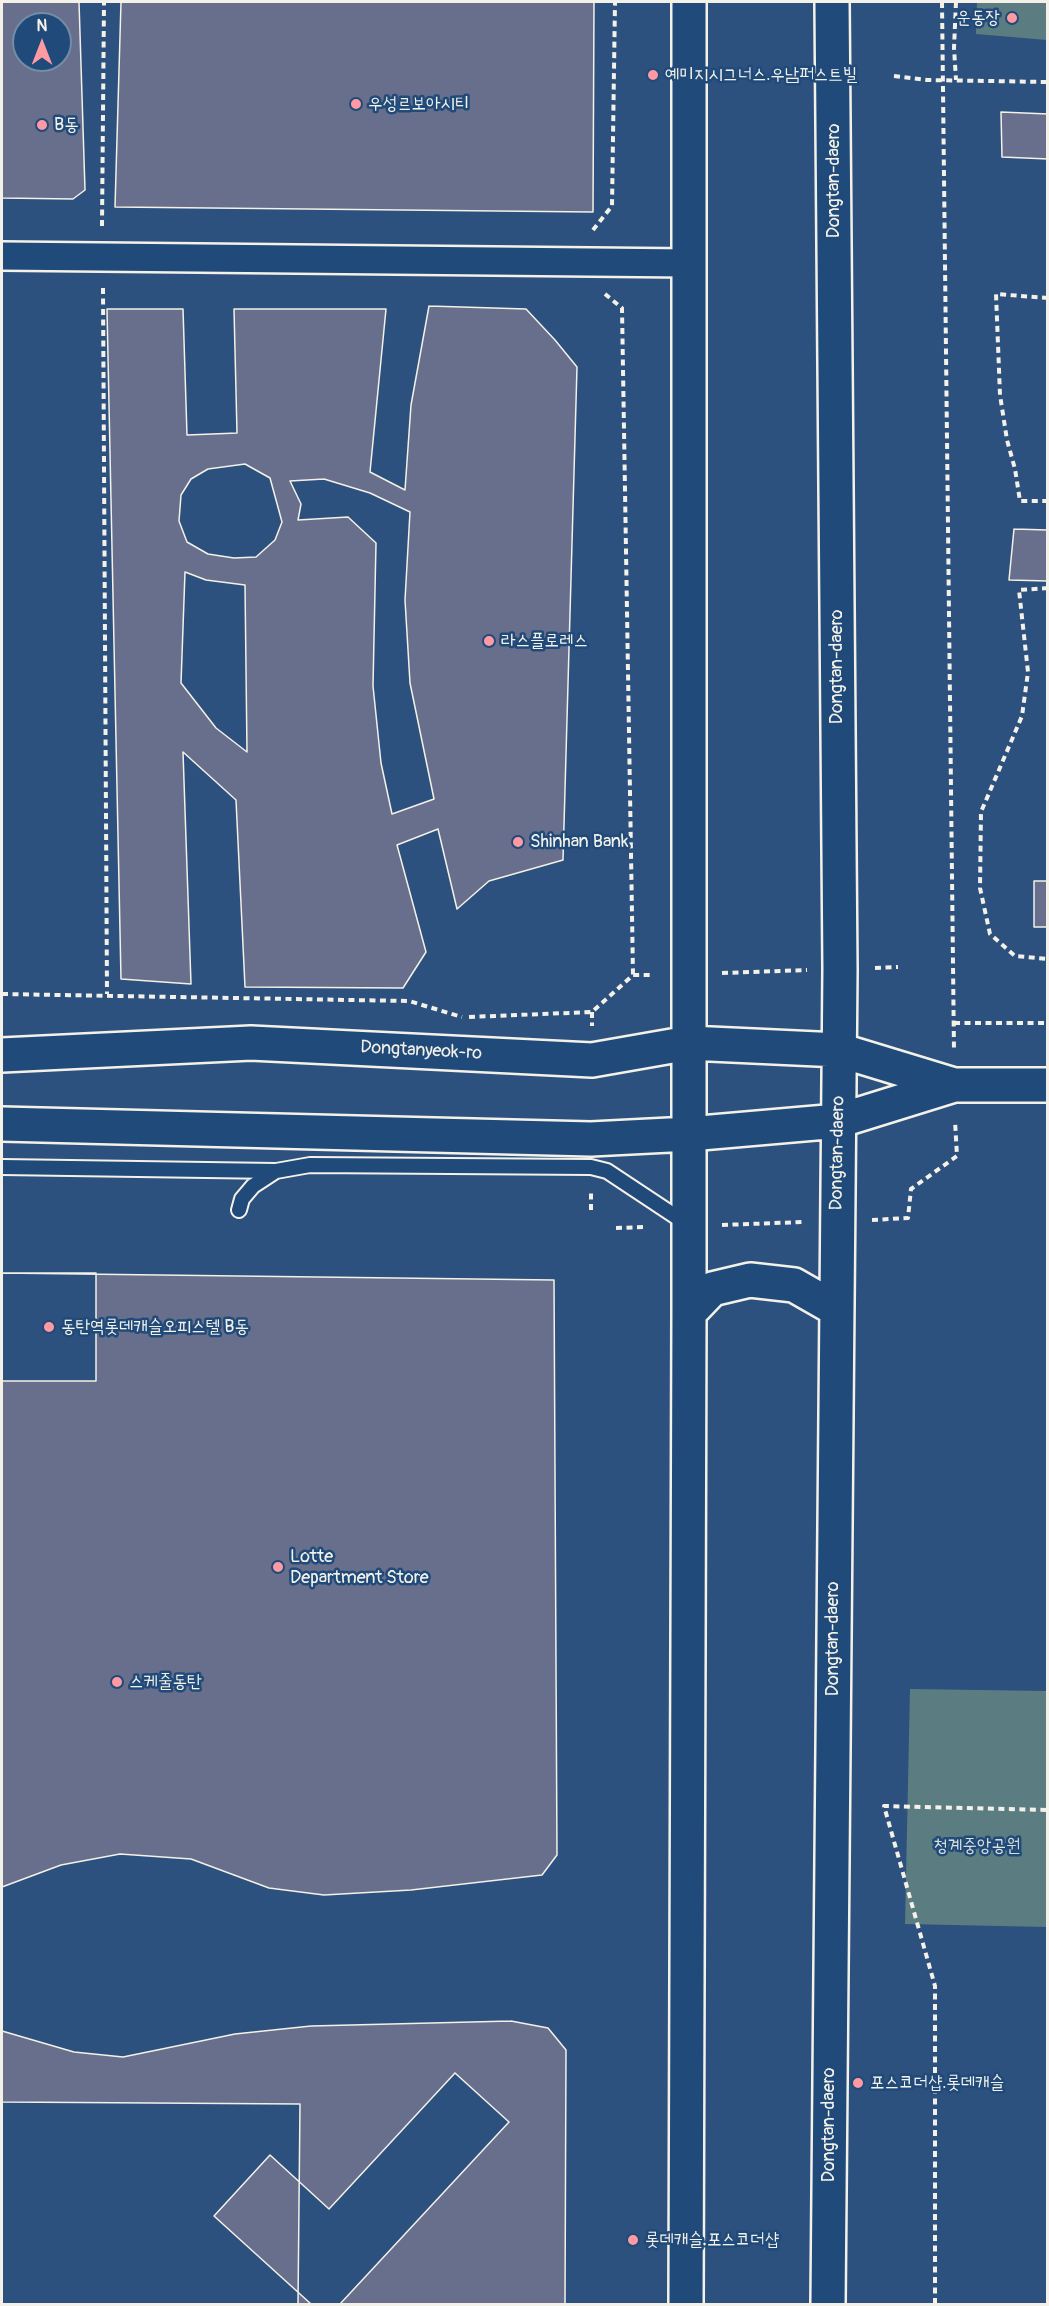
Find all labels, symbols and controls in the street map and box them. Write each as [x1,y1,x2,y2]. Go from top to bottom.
place label: 운동장 [957,7,1000,29]
marker: 운동장 [1005,11,1019,25]
north arrow [12,12,72,72]
text: N [37,16,47,36]
place label: 예미지시그너스.우남퍼스트빌 [665,64,857,86]
marker: 예미지시그너스.우남퍼스트빌 [646,68,660,82]
place label: 우성르보아시티 [368,93,469,115]
marker: 우성르보아시티 [349,97,363,111]
place label: B동 [54,114,79,136]
marker: B동 [35,118,49,132]
street label: Dongtan-daero [823,124,845,238]
street label: Dongtan-daero [826,610,848,724]
place label: 라스플로레스 [501,630,588,652]
marker: 라스플로레스 [482,634,496,648]
place label: Shinhan Bank [530,831,628,853]
marker: Shinhan Bank [511,835,525,849]
street label: Dongtanyeok-ro [360,1037,482,1065]
street label: Dongtan-daero [826,1095,850,1211]
place label: 동탄역롯데캐슬오피스텔 B동 [61,1316,249,1338]
marker: 동탄역롯데캐슬오피스텔 B동 [42,1320,56,1334]
place label: Lotte Department Store [290,1546,429,1588]
marker: Lotte Department Store [271,1560,285,1574]
street label: Dongtan-daero [822,1582,844,1696]
place label: 스케줄동탄 [129,1671,201,1693]
marker: 스케줄동탄 [110,1675,124,1689]
park label: 청계중앙공원 [934,1835,1020,1857]
street label: Dongtan-daero [818,2068,840,2182]
place label: 포스코더샵.롯데캐슬 [870,2072,1004,2094]
marker: 포스코더샵.롯데캐슬 [851,2076,865,2090]
place label: 롯데캐슬.포스코더샵 [645,2229,779,2251]
marker: 롯데캐슬.포스코더샵 [626,2233,640,2247]

